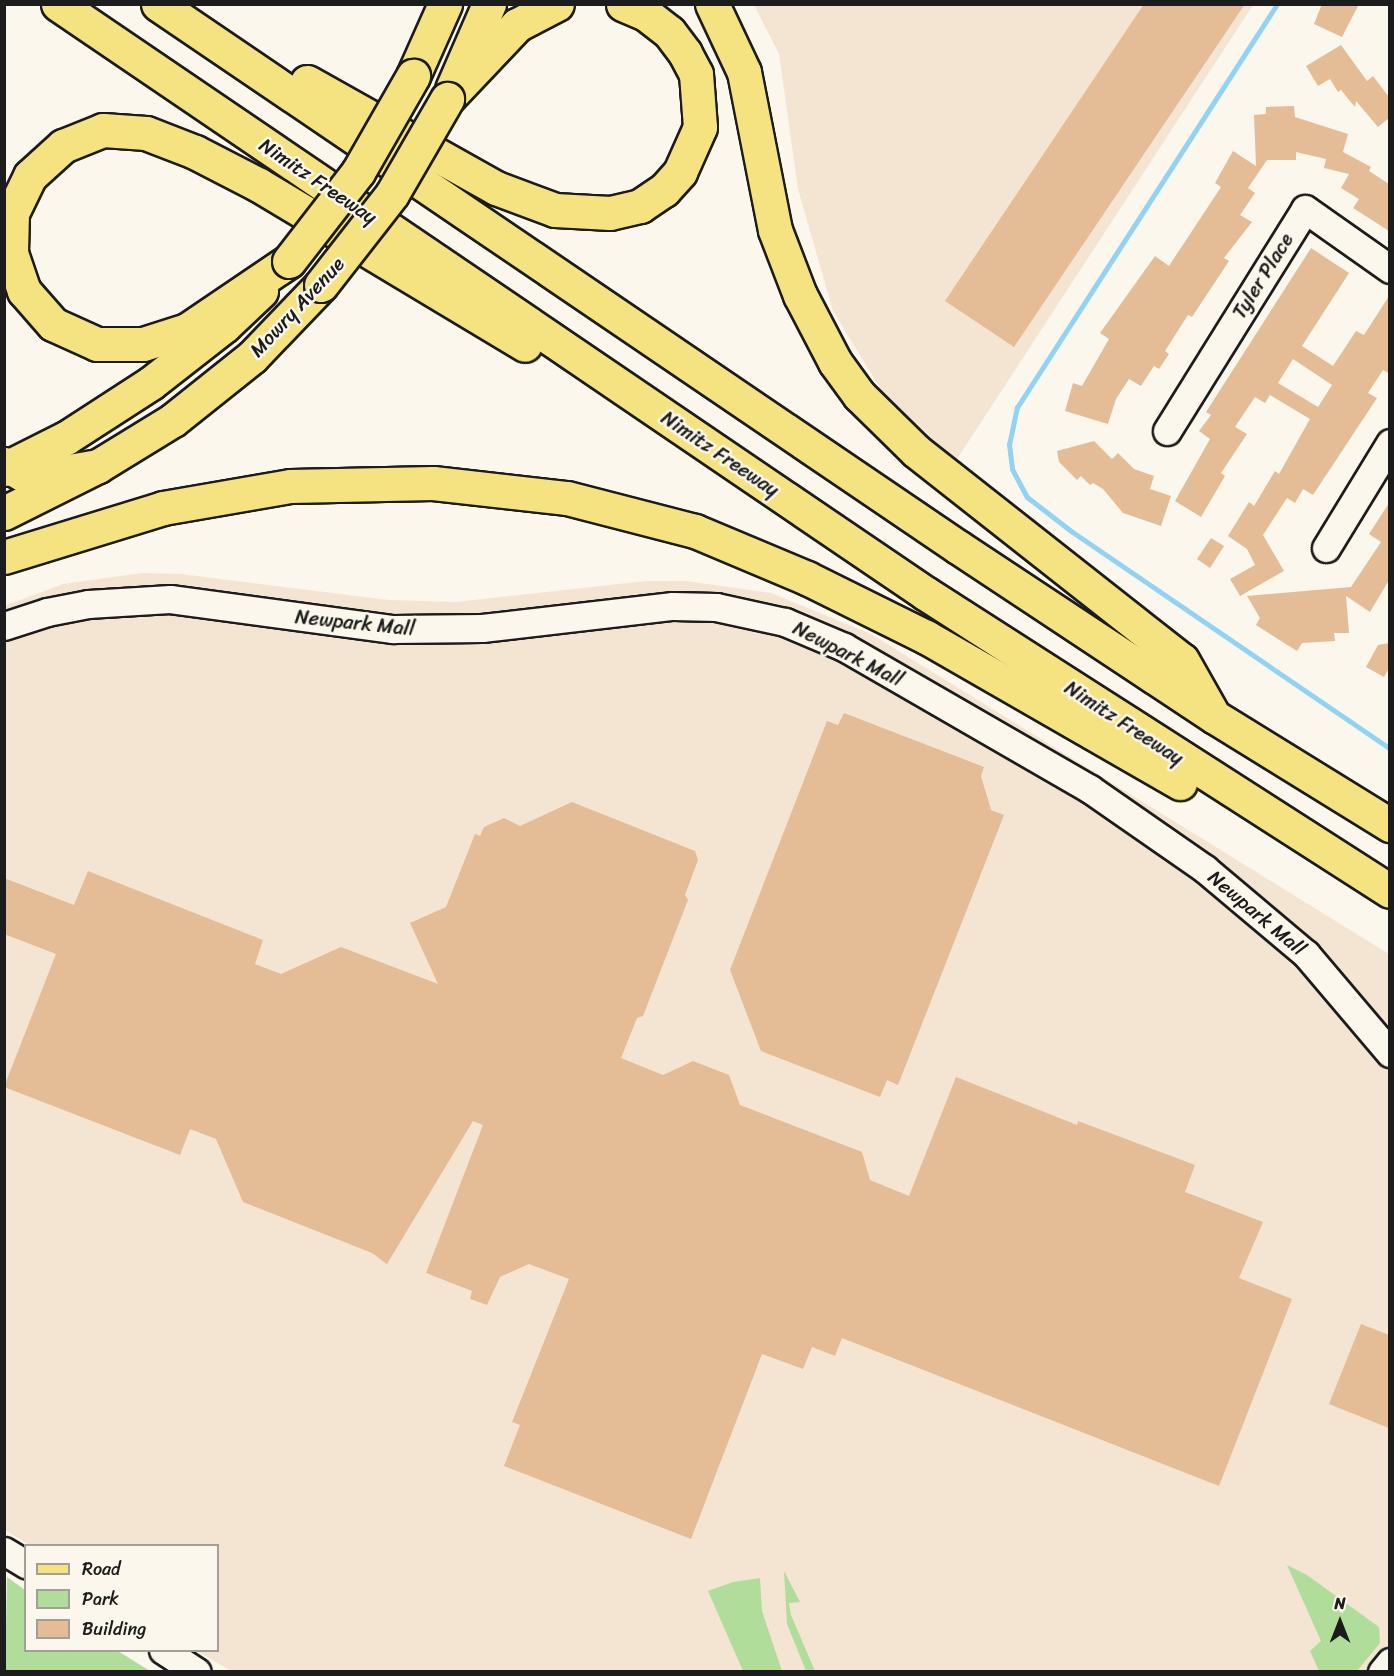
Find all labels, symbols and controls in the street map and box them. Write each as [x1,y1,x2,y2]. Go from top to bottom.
street label: Nimitz Freeway [254,133,382,229]
street label: Tyler Place [1227,228,1299,324]
street label: Mowry Avenue [245,252,349,362]
street label: Nimitz Freeway [656,406,784,502]
street label: Newpark Mall [294,605,416,641]
street label: Newpark Mall [789,616,907,692]
street label: Nimitz Freeway [1060,676,1188,770]
street label: Newpark Mall [1203,865,1311,961]
legend [24,1544,219,1652]
text: Road [82,1553,121,1585]
text: Park [82,1583,119,1615]
text: N [1334,1589,1346,1618]
north arrow [1310,1592,1370,1652]
text: Building [82,1613,146,1645]

